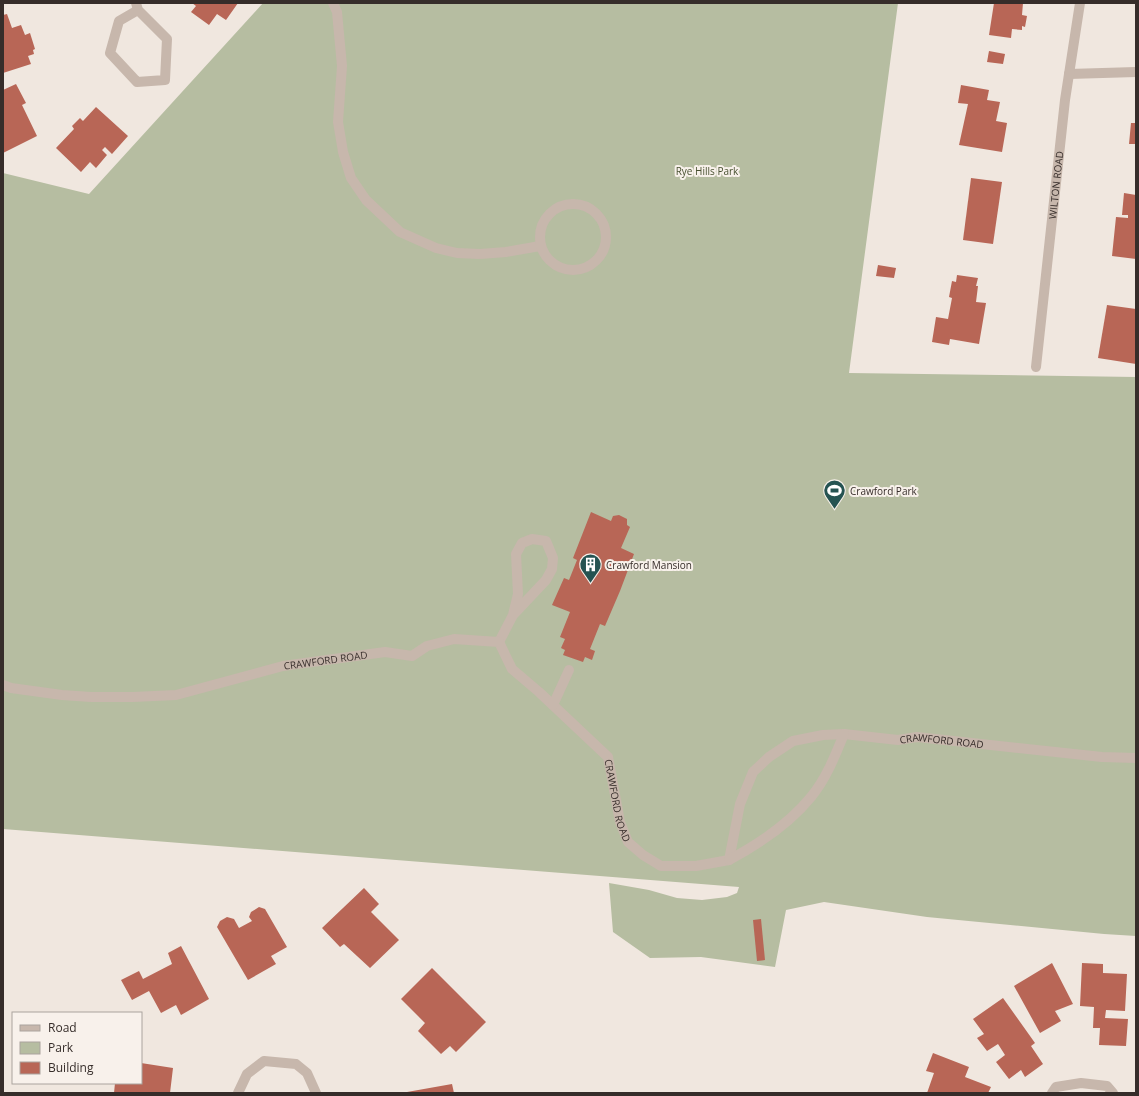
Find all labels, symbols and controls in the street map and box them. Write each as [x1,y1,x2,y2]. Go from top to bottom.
street label: WILTON ROAD [1045,150,1066,220]
park label: Rye Hills Park [676,164,739,178]
sports icon: Crawford Park [821,478,847,511]
place label: Crawford Park [850,484,918,498]
building icon: Crawford Mansion [578,552,604,585]
place label: Crawford Mansion [606,558,692,572]
street label: CRAWFORD ROAD [283,647,368,673]
street label: CRAWFORD ROAD [899,730,984,751]
street label: CRAWFORD ROAD [602,758,634,844]
legend [12,1012,142,1084]
text: Road [48,1019,77,1036]
text: Park [48,1039,74,1056]
text: Building [48,1059,94,1076]

